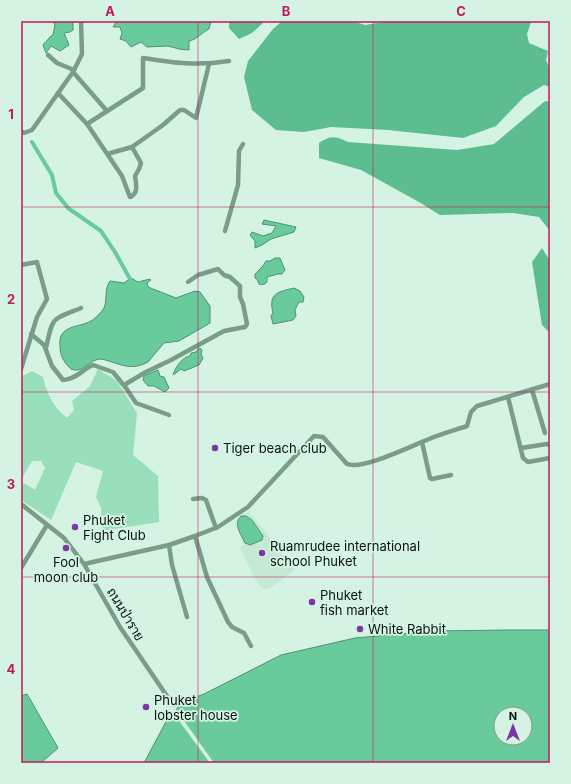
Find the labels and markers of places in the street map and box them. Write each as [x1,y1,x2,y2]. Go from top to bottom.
place label: Tiger beach club [223,440,327,456]
marker: Tiger beach club [210,443,220,453]
place label: Phuket Fight Club [83,512,146,543]
marker: Phuket Fight Club [70,522,80,532]
place label: Ruamrudee international school Phuket [270,538,420,569]
marker: Fool moon club [61,543,71,553]
marker: Ruamrudee international school Phuket [257,548,267,558]
place label: Fool moon club [34,554,98,585]
place label: Phuket fish market [320,587,389,618]
marker: Phuket fish market [307,597,317,607]
place label: White Rabbit [368,621,446,637]
marker: White Rabbit [355,624,365,634]
place label: Phuket lobster house [154,692,238,723]
marker: Phuket lobster house [141,702,151,712]

